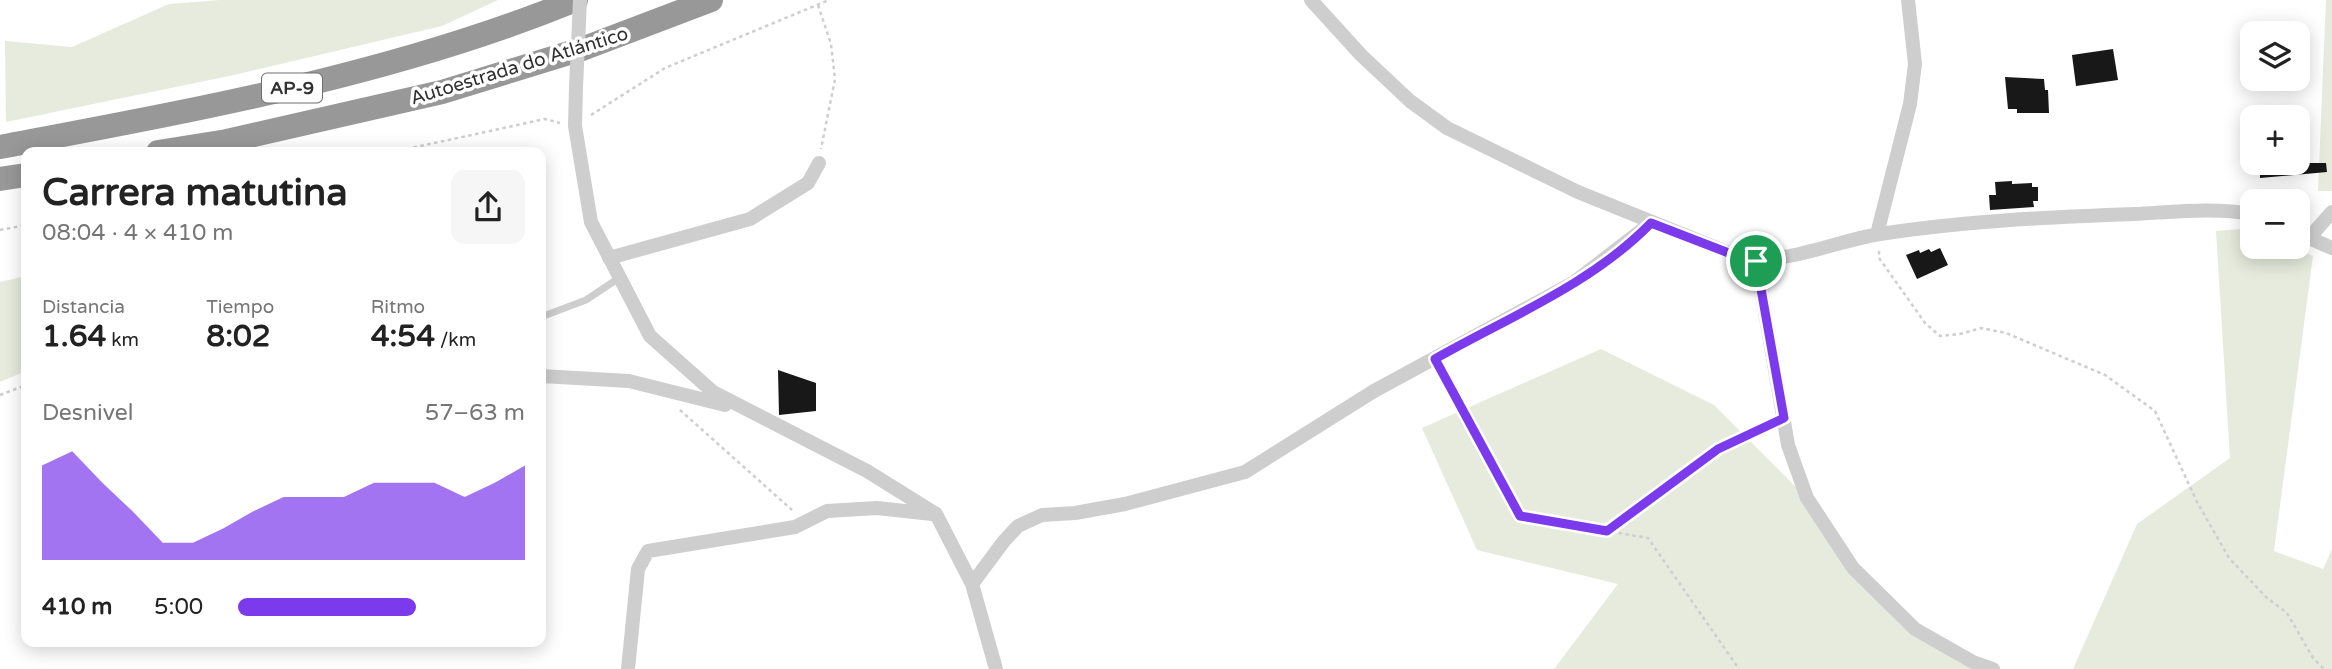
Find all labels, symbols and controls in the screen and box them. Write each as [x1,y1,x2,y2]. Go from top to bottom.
map controls [2240,21,2310,259]
button: layers [2240,21,2310,91]
street label: Autoestrada do Atlántico [408,22,631,110]
road number: AP-9 [262,74,322,102]
button: + [2240,105,2310,175]
text: Carrera matutina [42,170,348,216]
button: share [451,170,525,244]
button: − [2240,189,2310,259]
text: 08:04 · 4 × 410 m [42,219,233,247]
pin [1726,231,1786,291]
icon: arrive [1737,242,1775,280]
text: Distancia [42,296,125,318]
text: Tiempo [206,296,274,318]
text: Ritmo [371,296,425,318]
text: 1.64 [42,318,106,355]
text: 8:02 [206,318,271,355]
text: 4:54 [371,318,435,355]
text: km [106,329,139,351]
text: /km [435,329,476,351]
text: Desnivel [42,399,133,427]
text: 57–63 m [425,399,525,427]
text: 410 m [42,593,112,621]
text: 5:00 [154,593,203,621]

